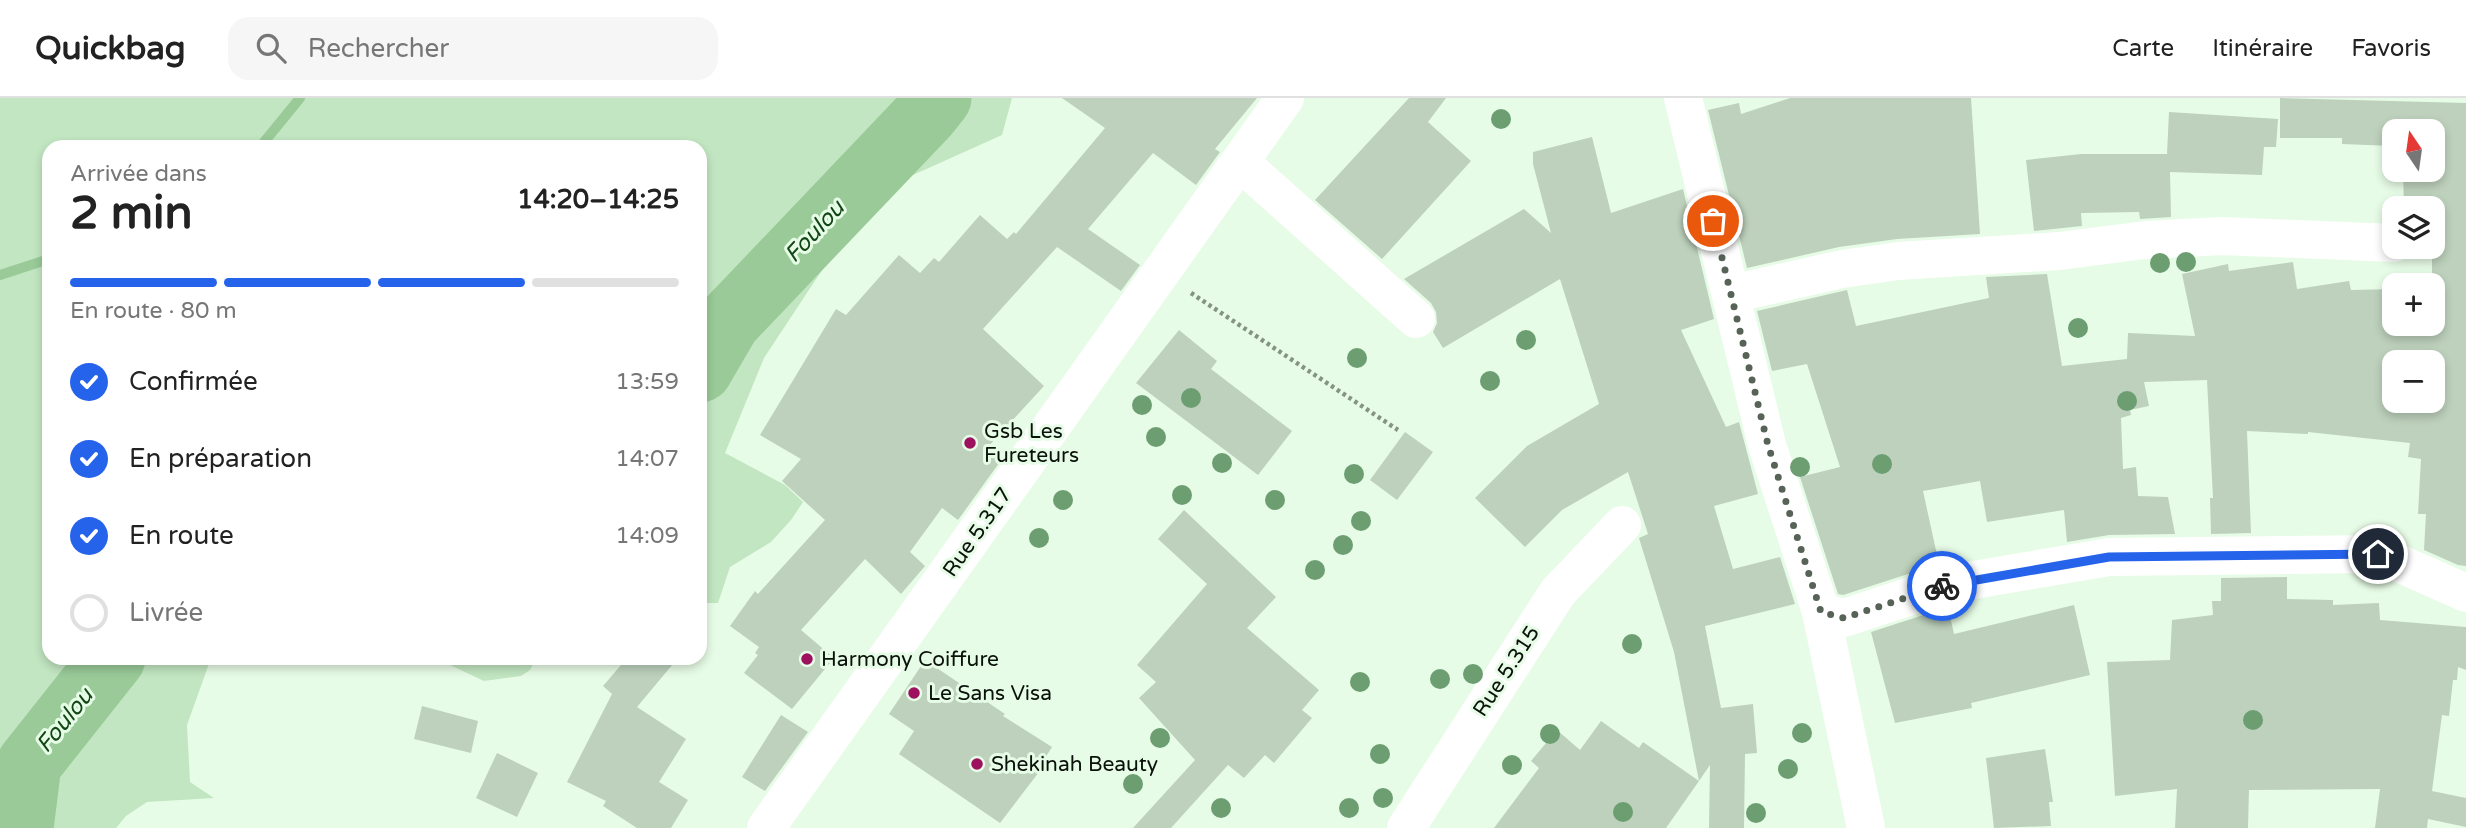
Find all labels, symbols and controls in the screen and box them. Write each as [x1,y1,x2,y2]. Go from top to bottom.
search box [228,17,718,80]
text: Quickbag [35,29,186,68]
icon: search [252,29,290,67]
text: Rechercher [308,33,449,64]
text: Carte [2112,34,2174,63]
text: Itinéraire [2212,34,2313,63]
text: Favoris [2351,34,2431,63]
north arrow [2382,119,2445,182]
map controls [2382,119,2445,413]
text: Arrivée dans [70,160,207,188]
text: 14:20–14:25 [517,184,679,215]
text: 2 min [70,186,193,241]
pin [1683,191,1743,251]
water label: Foulou [779,194,851,269]
button: layers [2382,196,2445,259]
icon: bag [1694,202,1732,240]
button: + [2382,273,2445,336]
text: En route · 80 m [70,297,237,325]
button: − [2382,350,2445,413]
icon: check [70,363,108,401]
text: Confirmée [129,366,258,397]
text: 13:59 [615,368,679,396]
place label: Gsb Les Fureteurs [984,419,1079,468]
marker: Gsb Les Fureteurs [962,435,978,451]
icon: check [70,440,108,478]
text: En préparation [129,443,312,474]
text: 14:07 [615,445,679,473]
street label: Rue 5.317 [938,483,1017,582]
icon: check [70,517,108,555]
text: En route [129,520,234,551]
text: 14:09 [615,522,679,550]
pin [2348,524,2408,584]
icon: home [2359,535,2397,573]
courier [1907,551,1977,621]
icon: bike [1923,567,1961,605]
text: Livrée [129,597,203,628]
street label: Rue 5.315 [1468,621,1545,721]
place label: Harmony Coiffure [821,647,999,672]
marker: Harmony Coiffure [799,651,815,667]
place label: Le Sans Visa [928,681,1052,706]
water label: Foulou [30,682,100,758]
marker: Le Sans Visa [906,685,922,701]
place label: Shekinah Beauty [991,752,1158,777]
marker: Shekinah Beauty [969,756,985,772]

